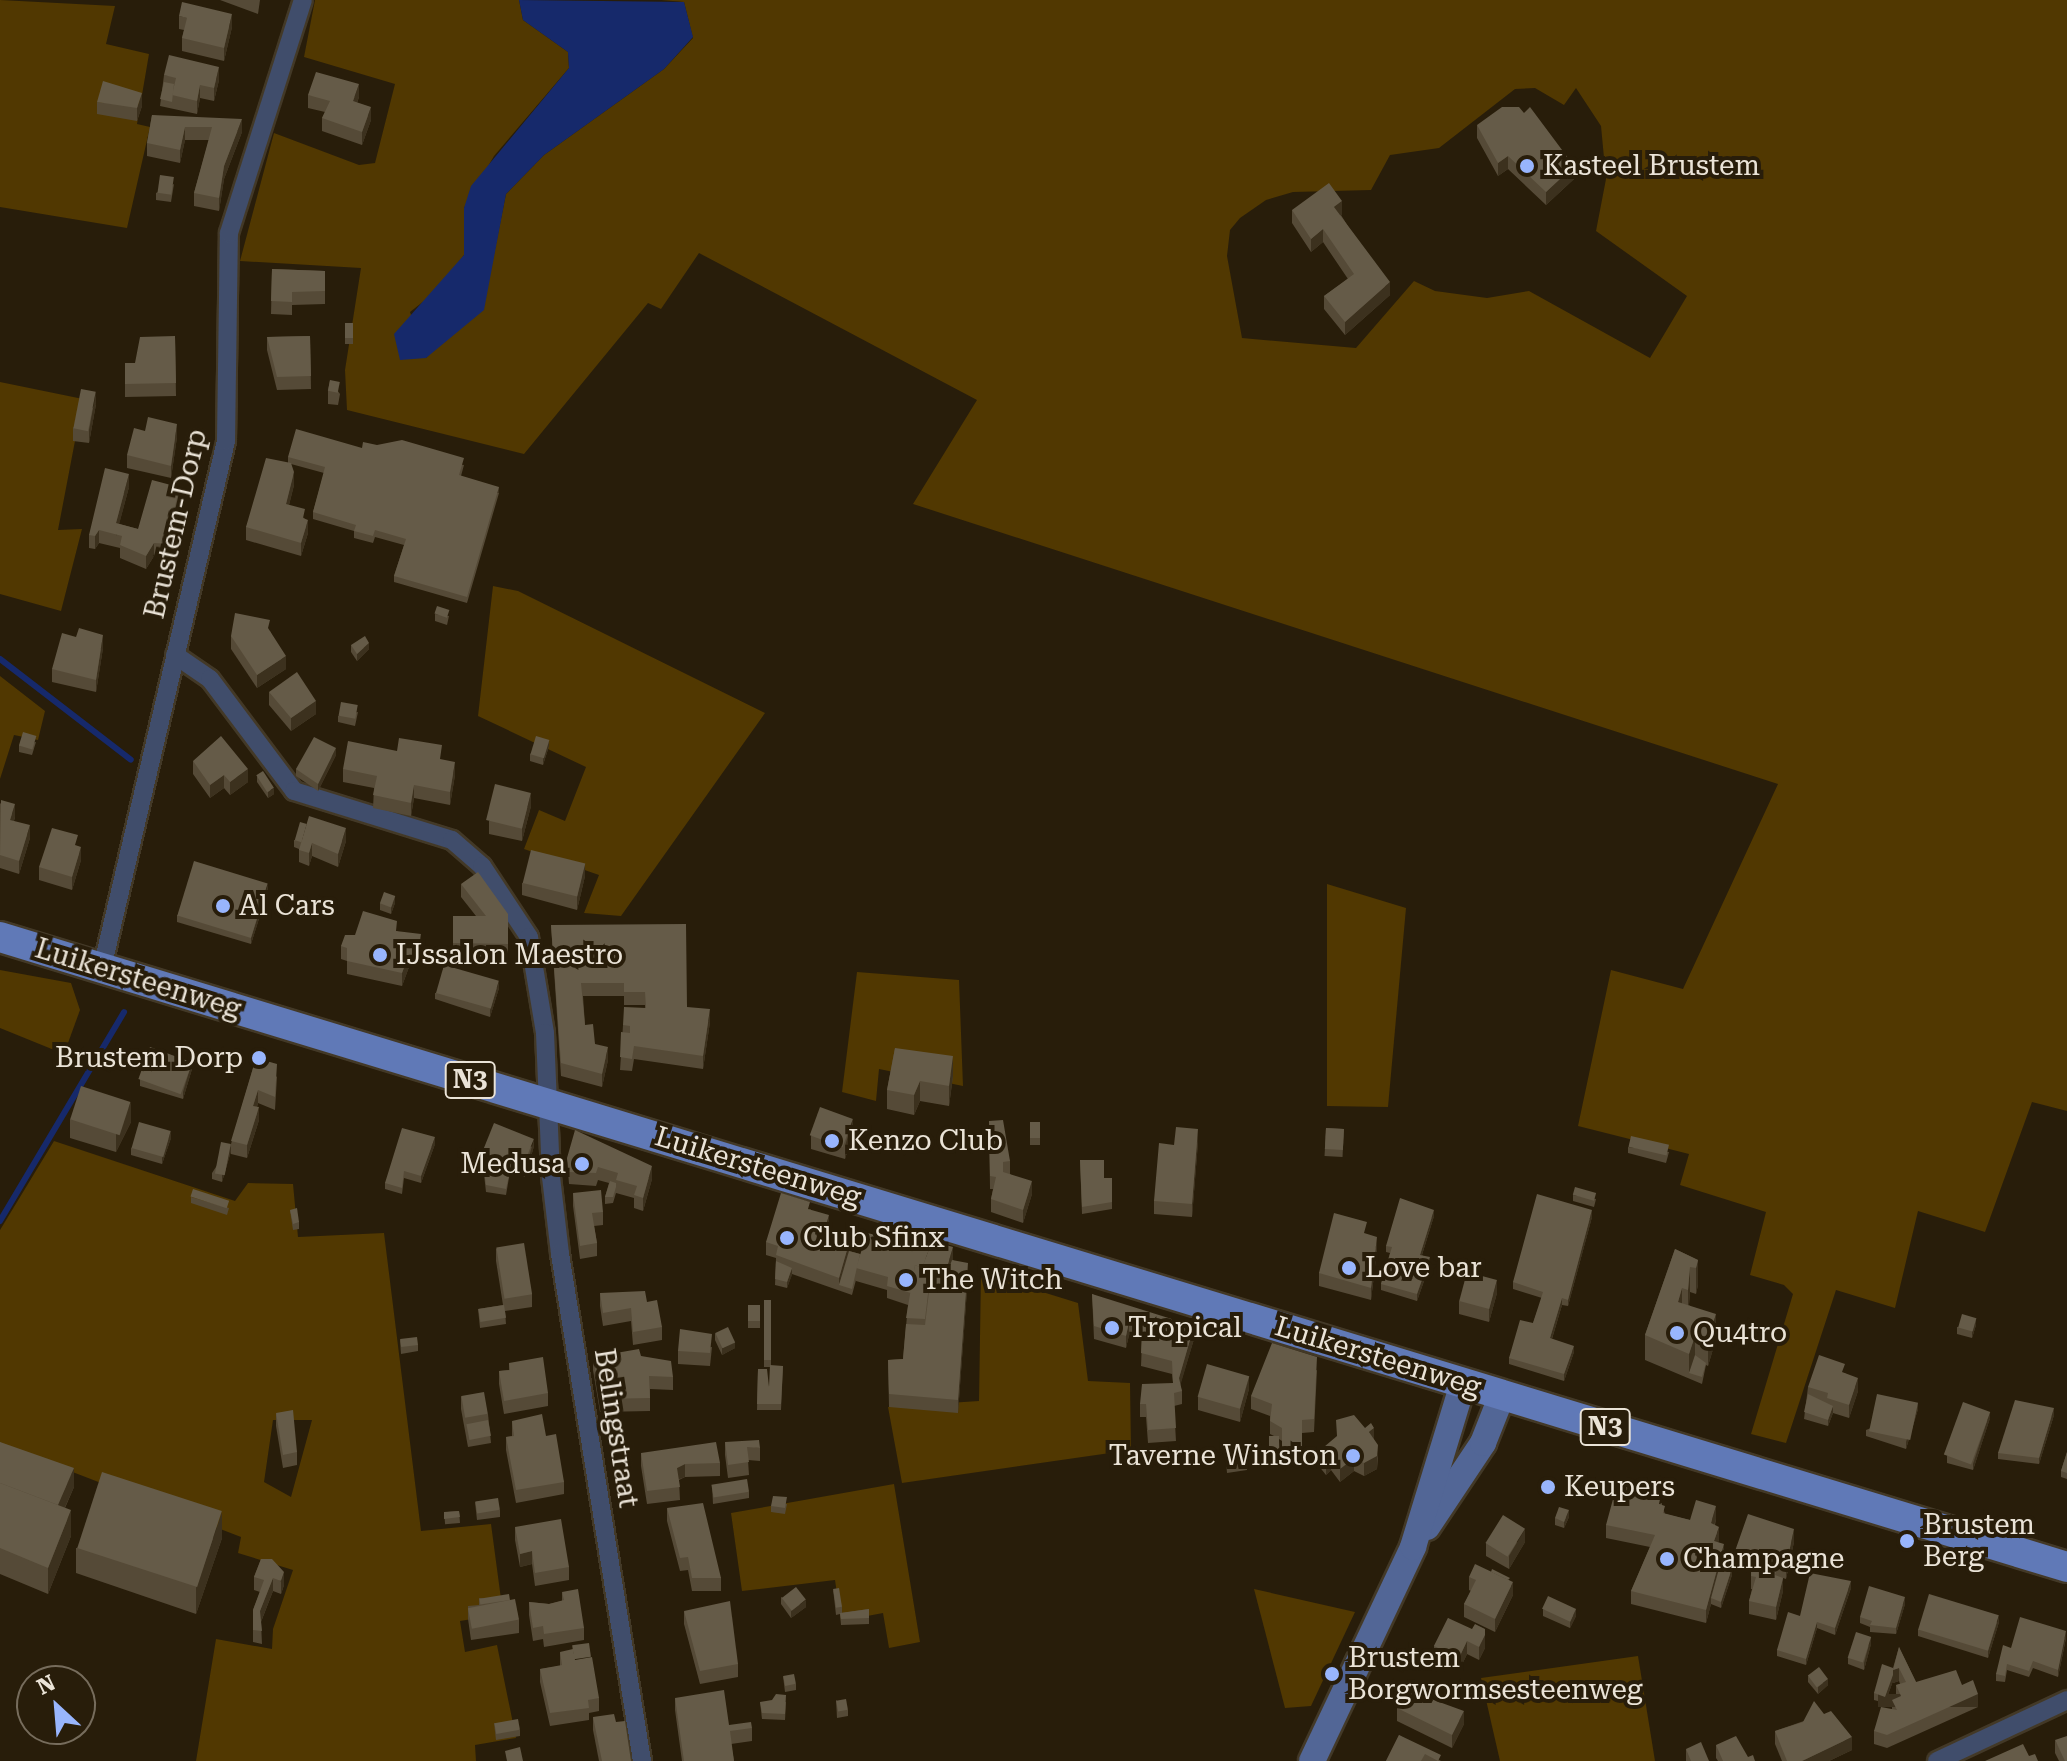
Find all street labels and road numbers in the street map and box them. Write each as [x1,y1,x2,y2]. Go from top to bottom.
street label: Brustem-Dorp [138,426,214,622]
street label: Luikersteenweg [31,932,245,1026]
road number: N3 [444,1058,496,1102]
street label: Luikersteenweg [651,1120,865,1214]
street label: Luikersteenweg [1271,1310,1485,1404]
street label: Belingstraat [587,1346,645,1510]
road number: N3 [1579,1405,1631,1449]

